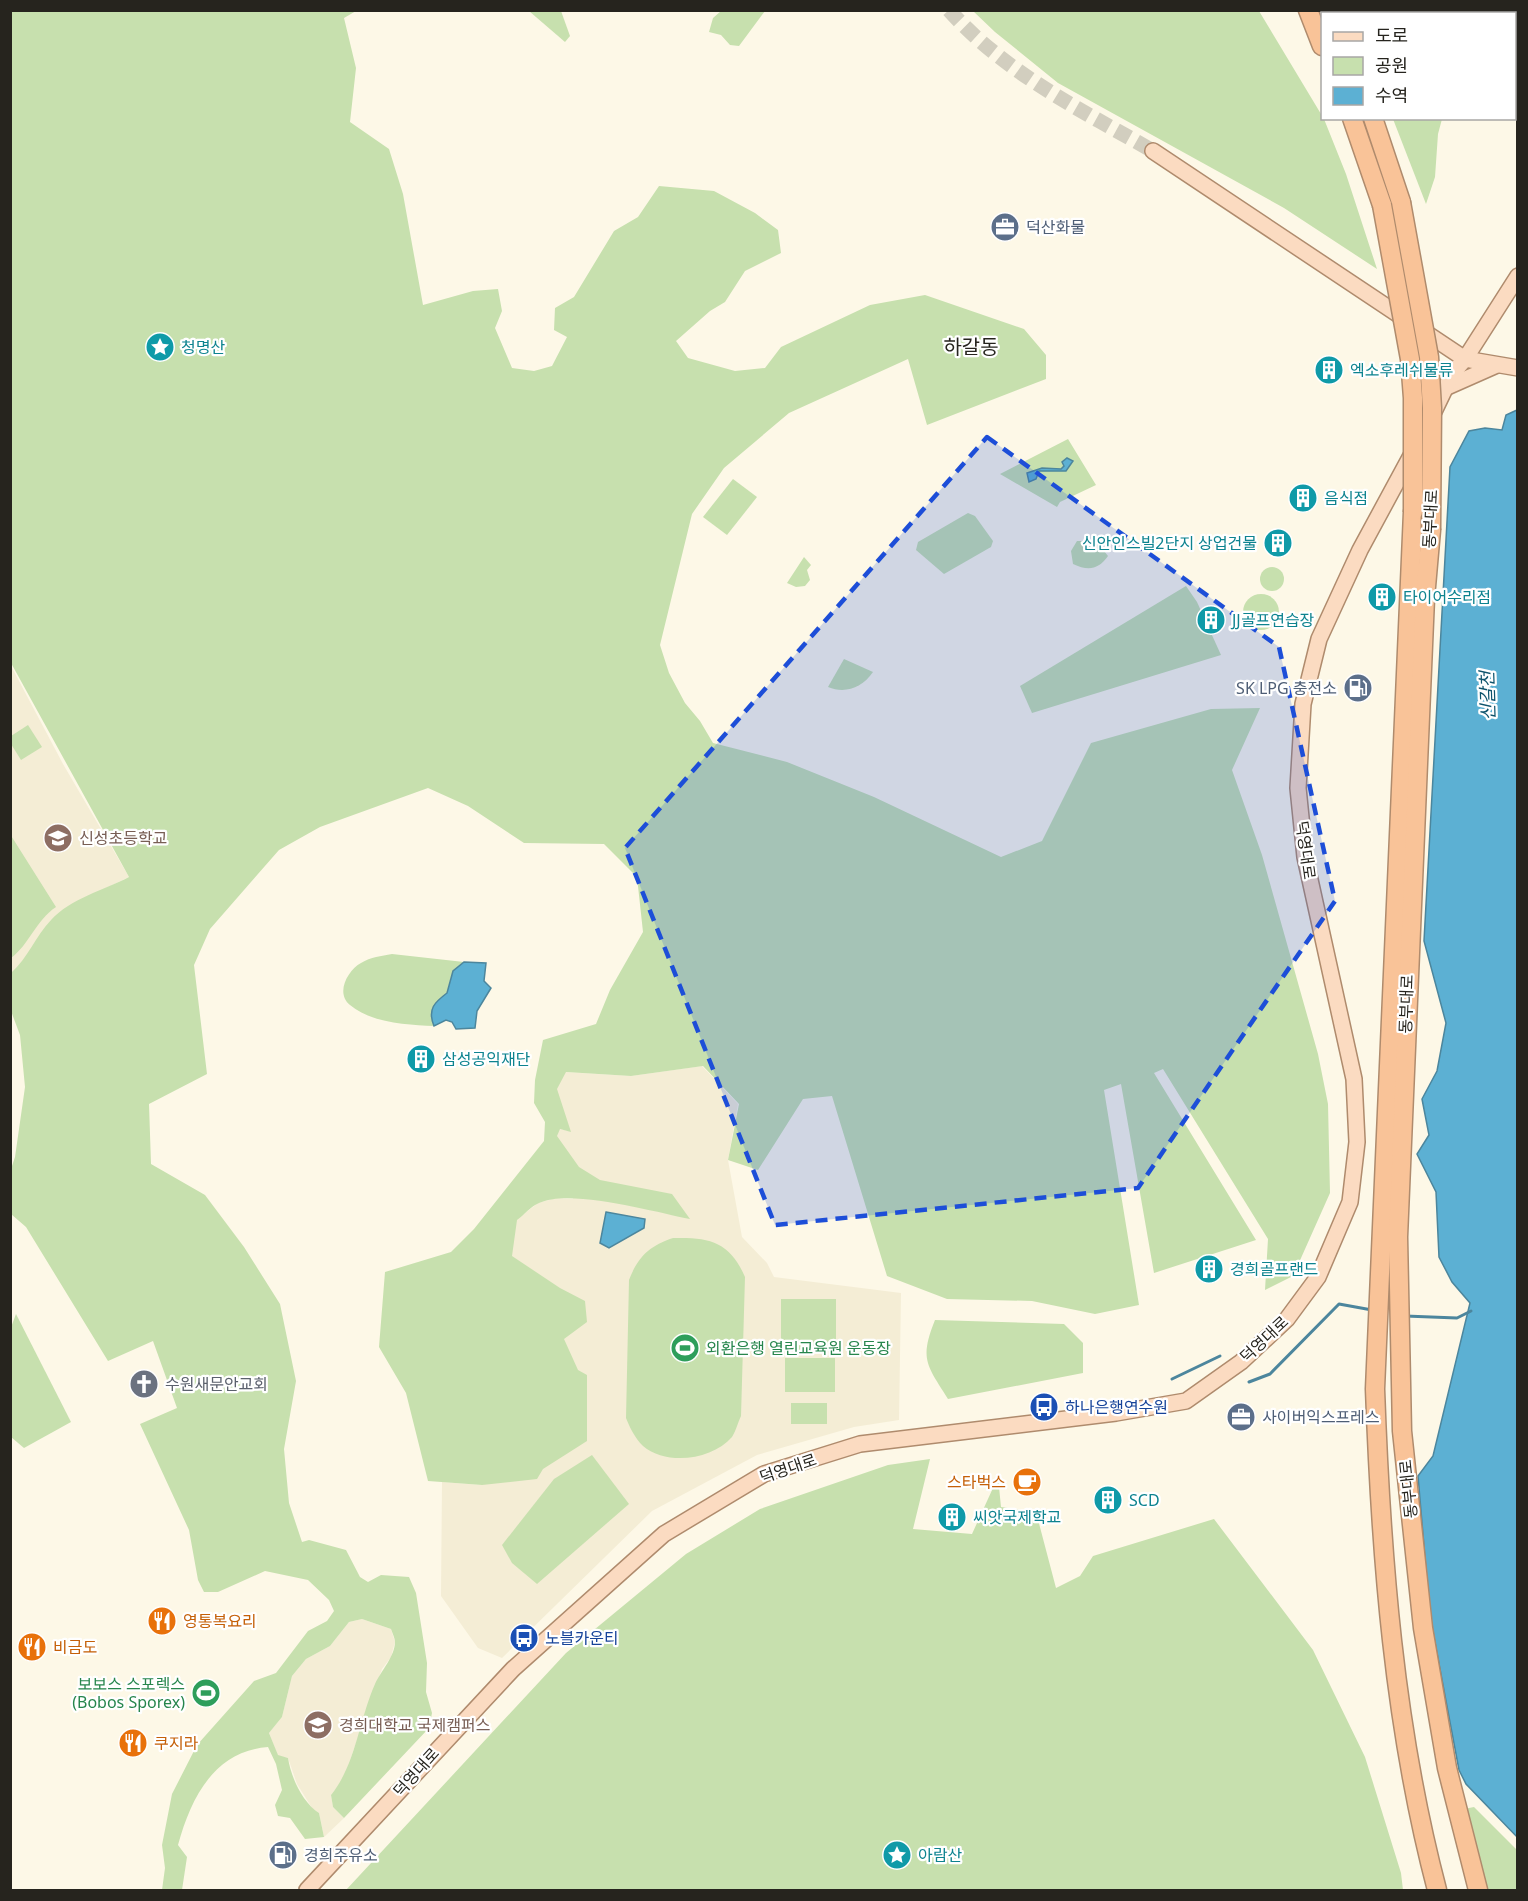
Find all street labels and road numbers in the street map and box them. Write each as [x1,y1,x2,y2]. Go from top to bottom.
street label: 동부대로 [1417,489,1443,549]
street label: 덕영대로 [1291,819,1321,881]
street label: 동부대로 [1394,974,1418,1034]
street label: 덕영대로 [1235,1311,1293,1367]
street label: 덕영대로 [757,1448,820,1488]
street label: 동부대로 [1394,1458,1422,1519]
street label: 덕영대로 [388,1743,444,1801]

